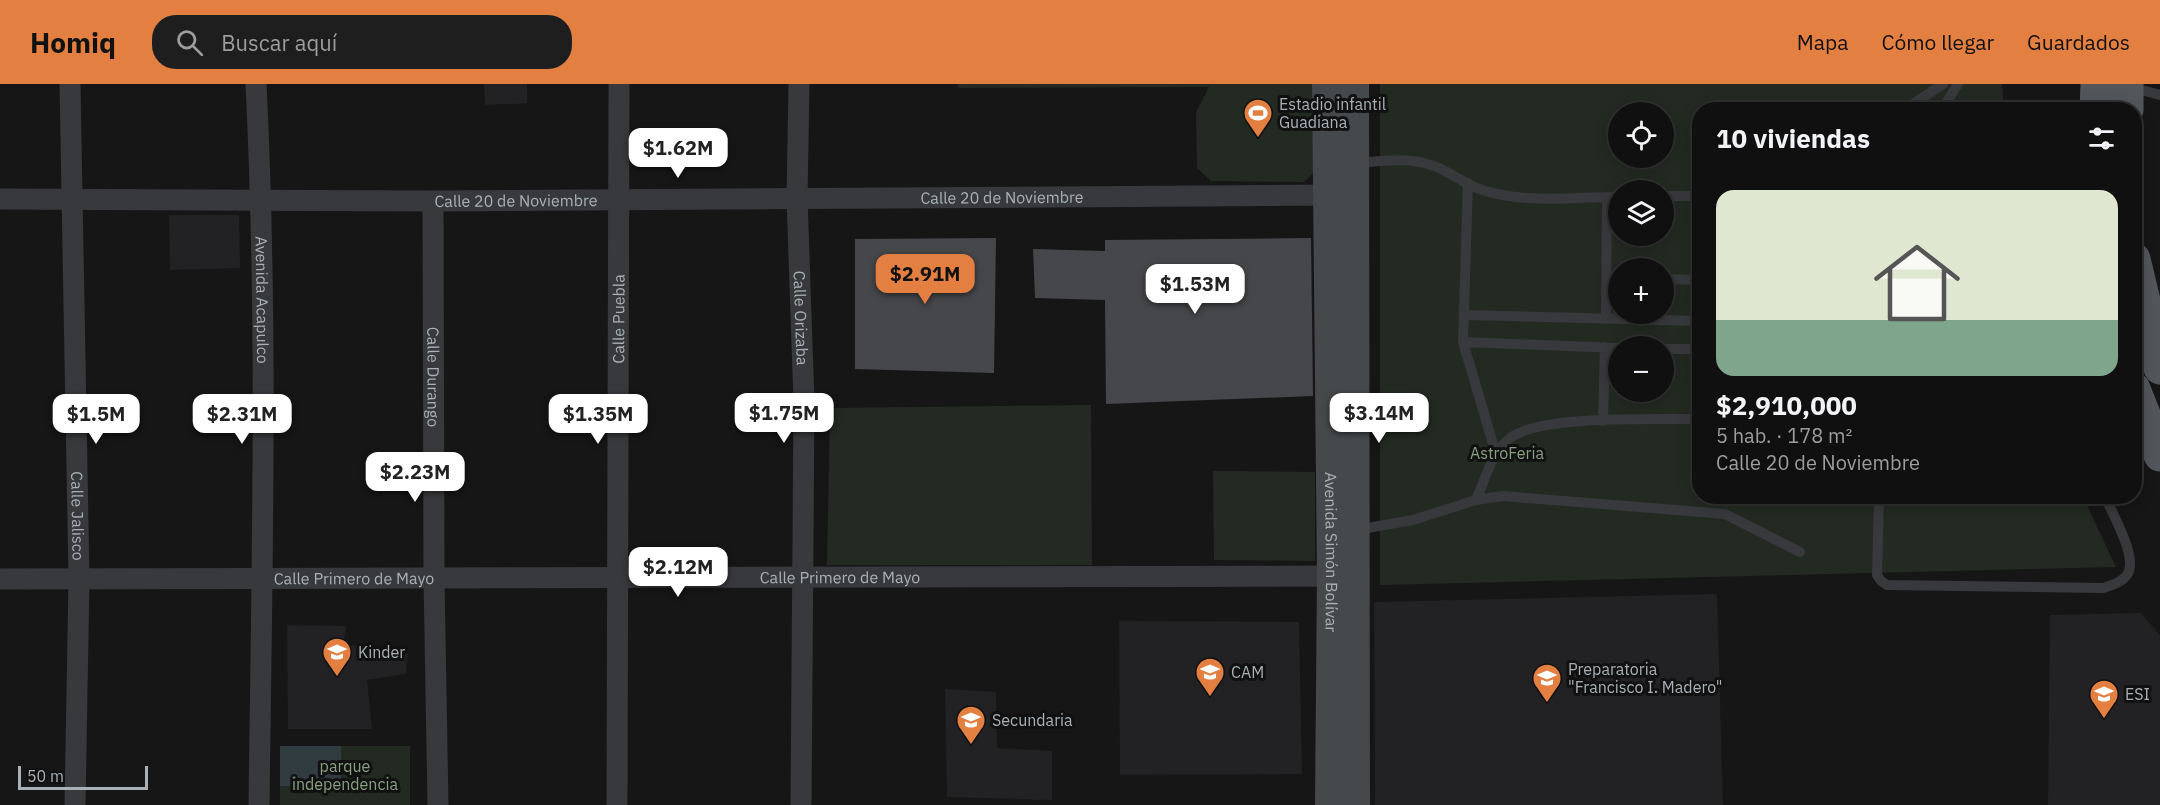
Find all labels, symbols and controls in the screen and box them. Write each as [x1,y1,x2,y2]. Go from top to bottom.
search box [152,15,572,69]
text: Homiq [30,24,116,61]
icon: search [173,26,206,59]
text: Buscar aquí [221,28,337,57]
text: Mapa [1797,28,1848,56]
text: Cómo llegar [1881,28,1994,56]
text: Guardados [2027,28,2130,56]
place label: Estadio infantil Guadiana [1279,94,1386,132]
sports icon: Estadio infantil Guadiana [1242,97,1274,139]
map controls [1608,102,1674,402]
button: locate [1608,102,1674,168]
text: 10 viviendas [1716,121,1870,155]
icon: filters [2085,122,2118,155]
pin: $1.62M [629,128,727,179]
text: $1.62M [643,134,713,161]
button: layers [1608,180,1674,246]
street label: Calle 20 de Noviembre [920,187,1084,208]
street label: Calle 20 de Noviembre [434,190,598,211]
icon: home [1863,229,1971,337]
street label: Avenida Acapulco [251,236,273,364]
pin: $2.91M [876,254,974,305]
button: + [1608,258,1674,324]
text: $2.91M [890,260,960,287]
pin: $1.53M [1146,264,1244,315]
street label: Calle Orizaba [789,270,813,366]
text: $1.53M [1160,270,1230,297]
street label: Calle Puebla [608,274,628,364]
street label: Calle Durango [423,327,444,427]
button: − [1608,336,1674,402]
text: $2,910,000 [1716,388,1857,422]
pin: $1.75M [735,393,833,444]
pin: $3.14M [1330,393,1428,444]
pin: $1.5M [54,394,138,445]
pin: $2.31M [193,394,291,445]
pin: $1.35M [549,394,647,445]
text: $1.75M [749,399,819,426]
text: $3.14M [1344,399,1414,426]
text: $1.5M [67,400,125,427]
text: $2.31M [207,400,277,427]
text: $1.35M [563,400,633,427]
text: 5 hab. · 178 m² [1716,422,1852,449]
park label: AstroFeria [1470,443,1544,463]
text: Calle 20 de Noviembre [1716,449,1920,476]
pin: $2.23M [366,452,464,503]
text: $2.23M [380,458,450,485]
street label: Calle Jalisco [67,471,89,561]
street label: Avenida Simón Bolívar [1321,472,1342,632]
pin: $2.12M [629,547,727,598]
text: $2.12M [643,553,713,580]
street label: Calle Primero de Mayo [760,567,920,587]
street label: Calle Primero de Mayo [274,568,434,588]
school or university icon: Kinder [321,636,353,678]
place label: Kinder [358,642,405,662]
school or university icon: CAM [1194,656,1226,698]
place label: Preparatoria "Francisco I. Madero" [1568,659,1723,697]
place label: CAM [1231,662,1264,682]
school or university icon: Preparatoria "Francisco I. Madero" [1531,662,1563,704]
school or university icon: ESI [2088,678,2120,720]
place label: ESI [2125,684,2150,704]
school or university icon: Secundaria [955,704,987,746]
place label: Secundaria [992,710,1073,730]
park label: parque independencia [292,756,398,794]
scale bar [18,763,148,790]
text: 50 m [27,766,64,786]

